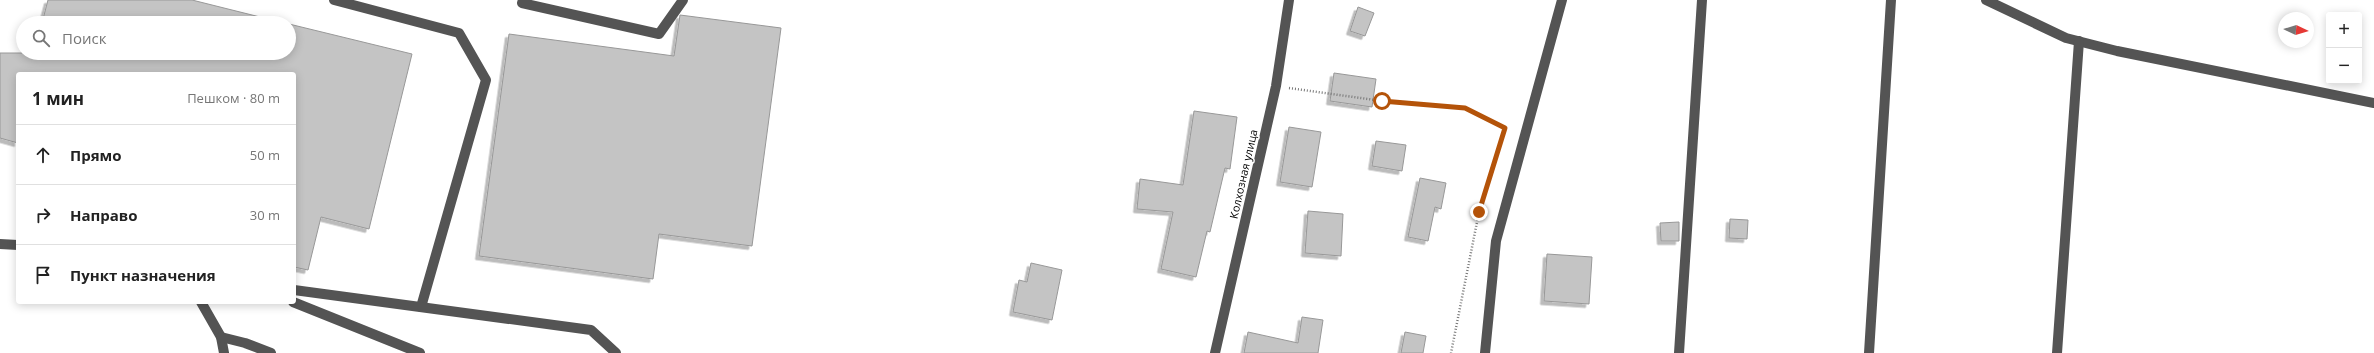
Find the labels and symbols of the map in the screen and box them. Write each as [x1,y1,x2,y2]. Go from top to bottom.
north arrow [2278,12,2314,48]
route start [1373,92,1391,110]
street label: Колхозная улица [1225,128,1261,220]
route end [1470,203,1488,221]

